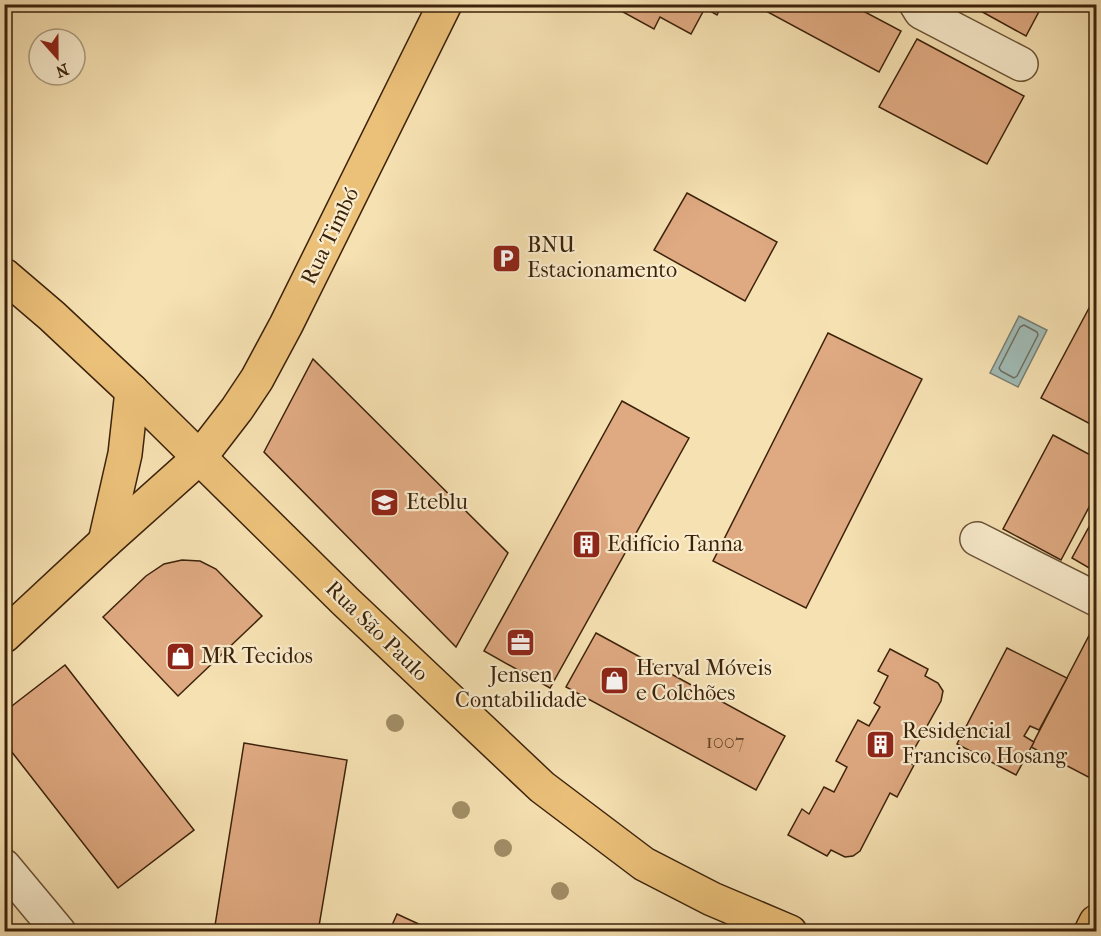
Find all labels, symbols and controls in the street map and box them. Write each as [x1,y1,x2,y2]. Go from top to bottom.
north arrow [27,27,87,87]
text: N [52,59,71,82]
street label: Rua Timbó [295,183,365,289]
place label: BNU Estacionamento [527,232,677,283]
parking icon: BNU Estacionamento [490,242,522,274]
school or university icon: Eteblu [369,486,401,518]
place label: Eteblu [406,489,468,515]
building icon: Edifício Tanna [570,528,602,560]
place label: Edifício Tanna [607,531,744,557]
street label: Rua São Paulo [320,575,434,687]
office icon: Jensen Contabilidade [505,627,537,659]
shop icon: MR Tecidos [164,640,196,672]
place label: MR Tecidos [201,643,313,669]
place label: Herval Móveis e Colchões [636,655,772,706]
place label: Jensen Contabilidade [455,662,587,713]
shop icon: Herval Móveis e Colchões [599,665,631,697]
place label: Residencial Francisco Hosang [902,718,1067,769]
building icon: Residencial Francisco Hosang [865,728,897,760]
house number: 1007 [706,730,745,753]

